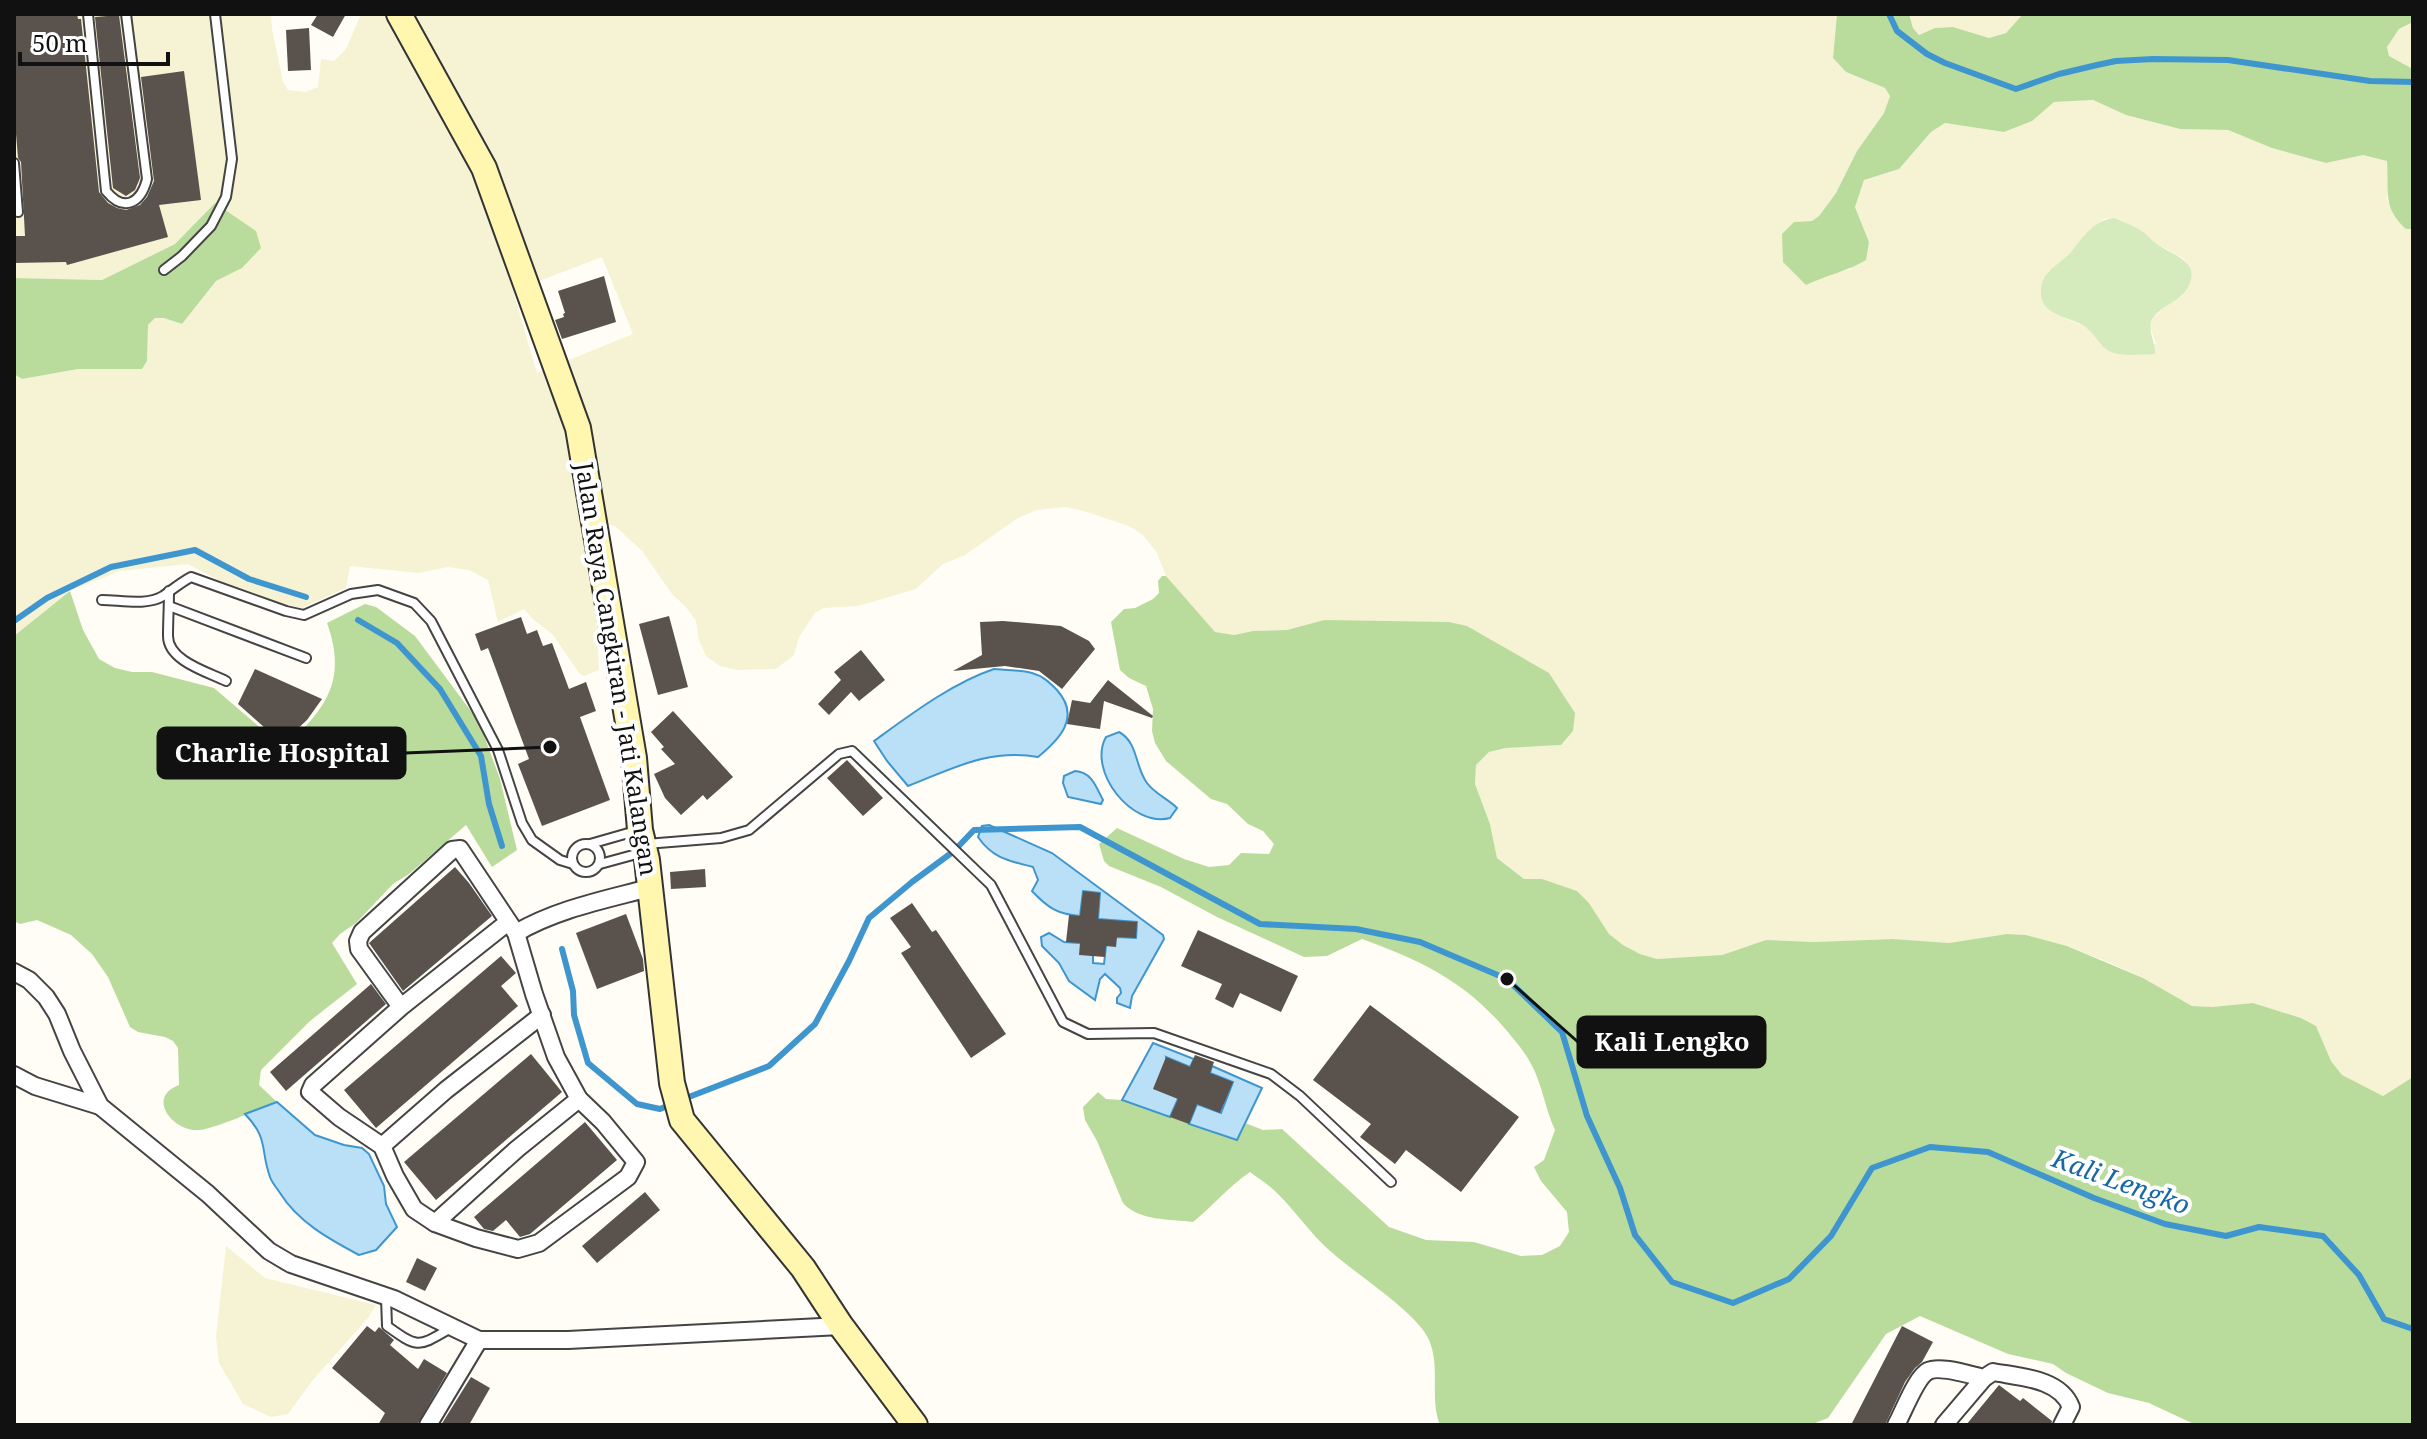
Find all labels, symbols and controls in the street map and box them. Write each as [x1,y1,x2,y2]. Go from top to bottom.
scale bar [20,16,168,66]
text: 50 m [32,26,88,59]
street label: Jalan Raya Cangkiran - Jati Kalangan [568,459,666,878]
callout: Charlie Hospital [158,728,405,778]
text: Charlie Hospital [175,734,389,770]
callout: Kali Lengko [1578,1017,1765,1067]
text: Kali Lengko [1594,1023,1750,1059]
water label: Kali Lengko [2047,1139,2195,1223]

